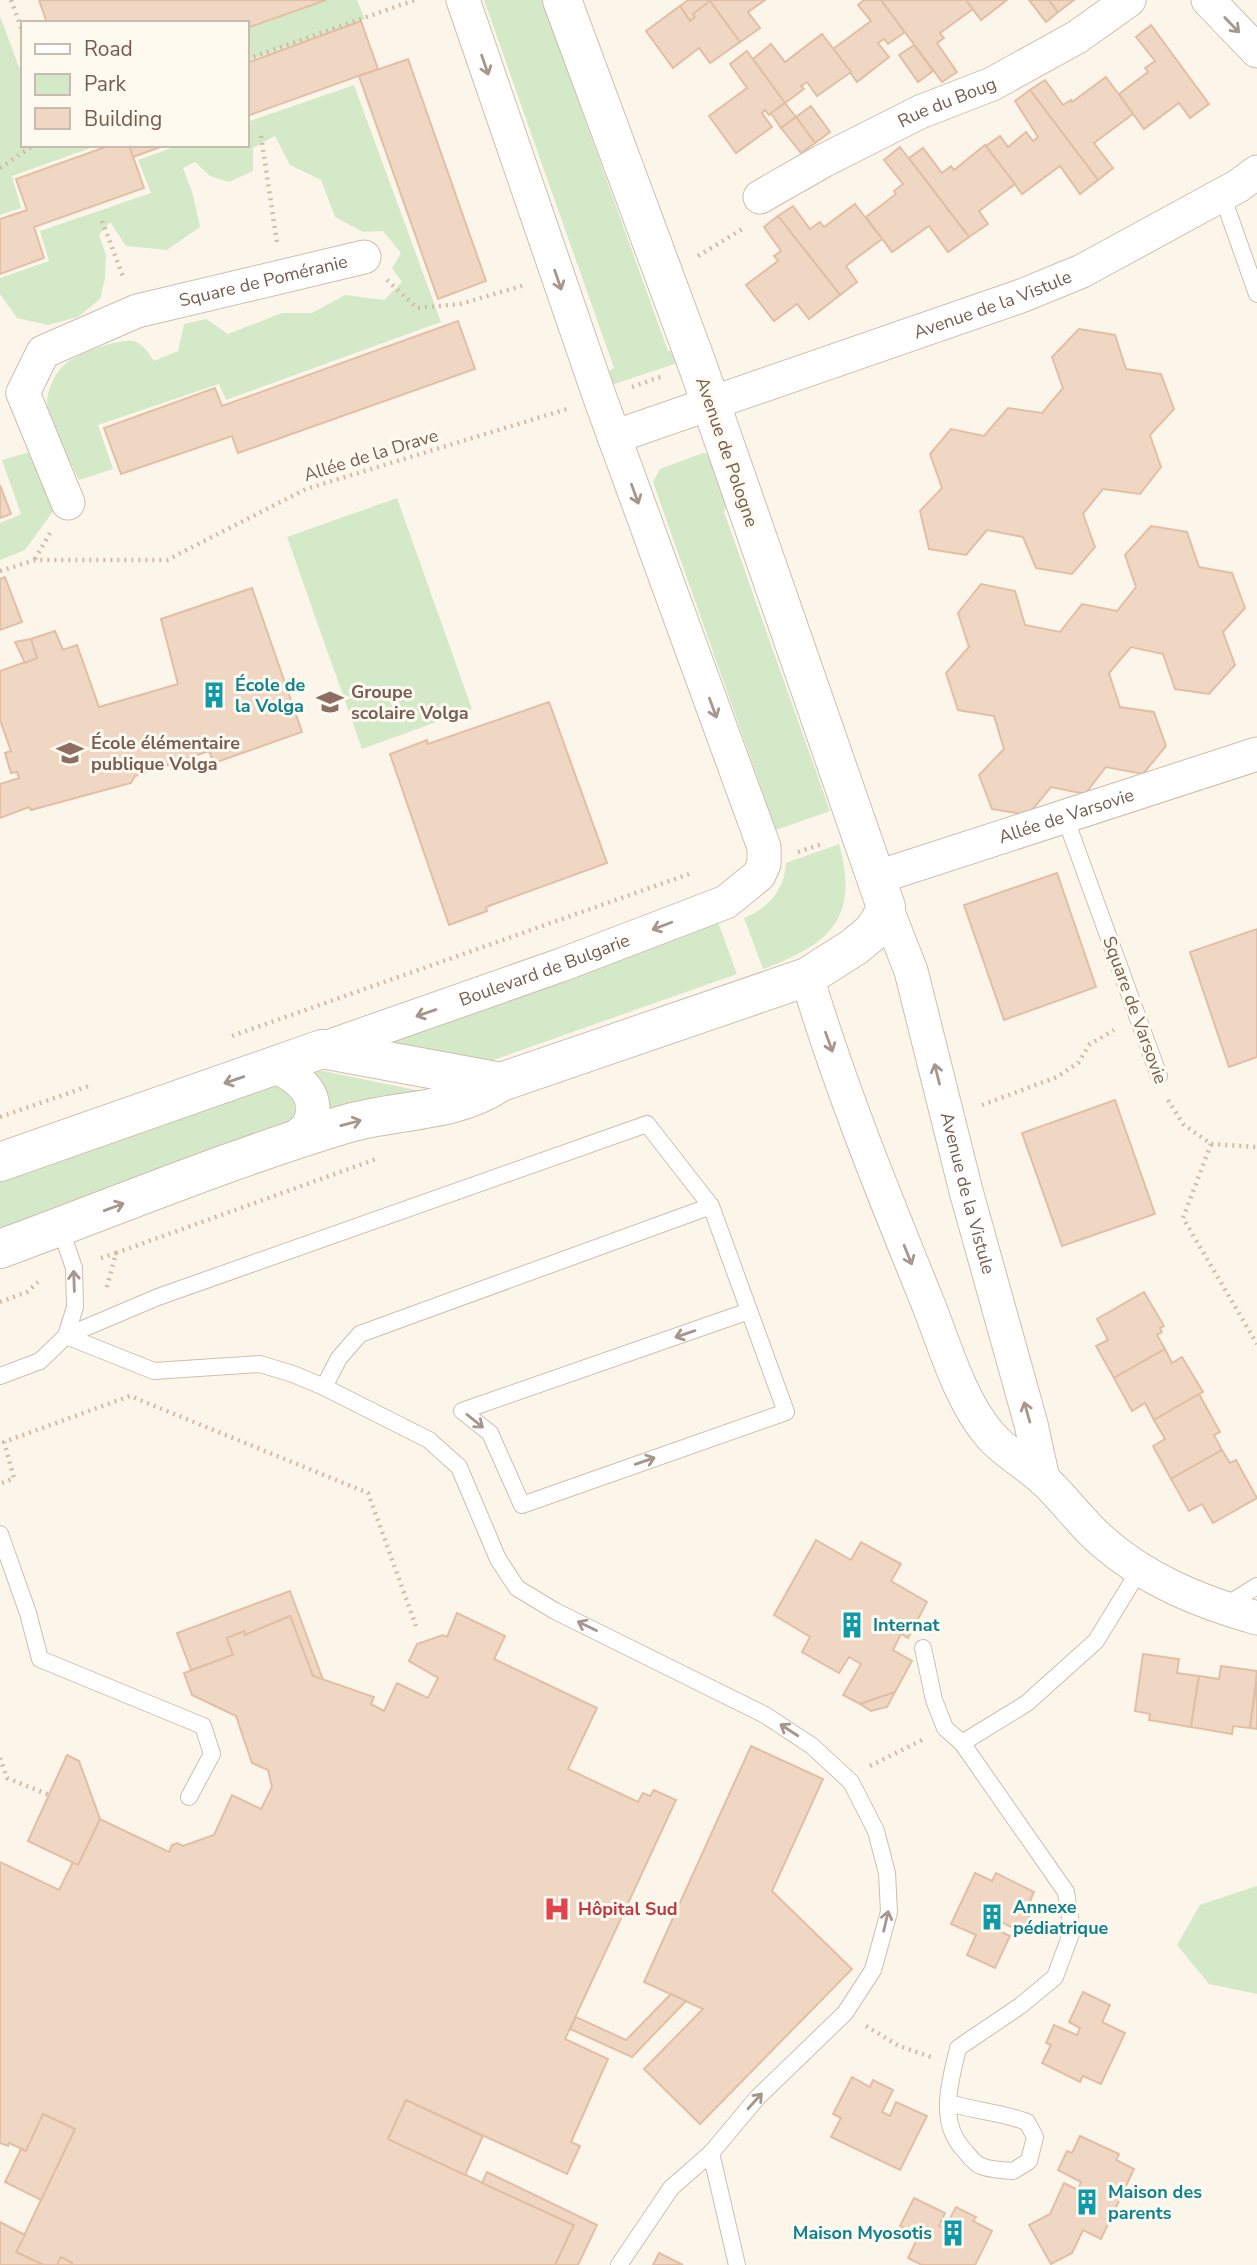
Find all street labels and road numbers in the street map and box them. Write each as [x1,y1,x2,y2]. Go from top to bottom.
street label: Rue du Boug [894,71,1000,133]
street label: Square de Poméranie [177,249,350,313]
street label: Avenue de la Vistule [910,265,1075,344]
street label: Avenue de Pologne [690,374,764,530]
street label: Allée de la Drave [301,423,441,487]
street label: Allée de Varsovie [995,783,1137,849]
street label: Boulevard de Bulgarie [456,928,633,1012]
street label: Square de Varsovie [1097,933,1173,1087]
street label: Avenue de la Vistule [935,1110,1001,1277]

